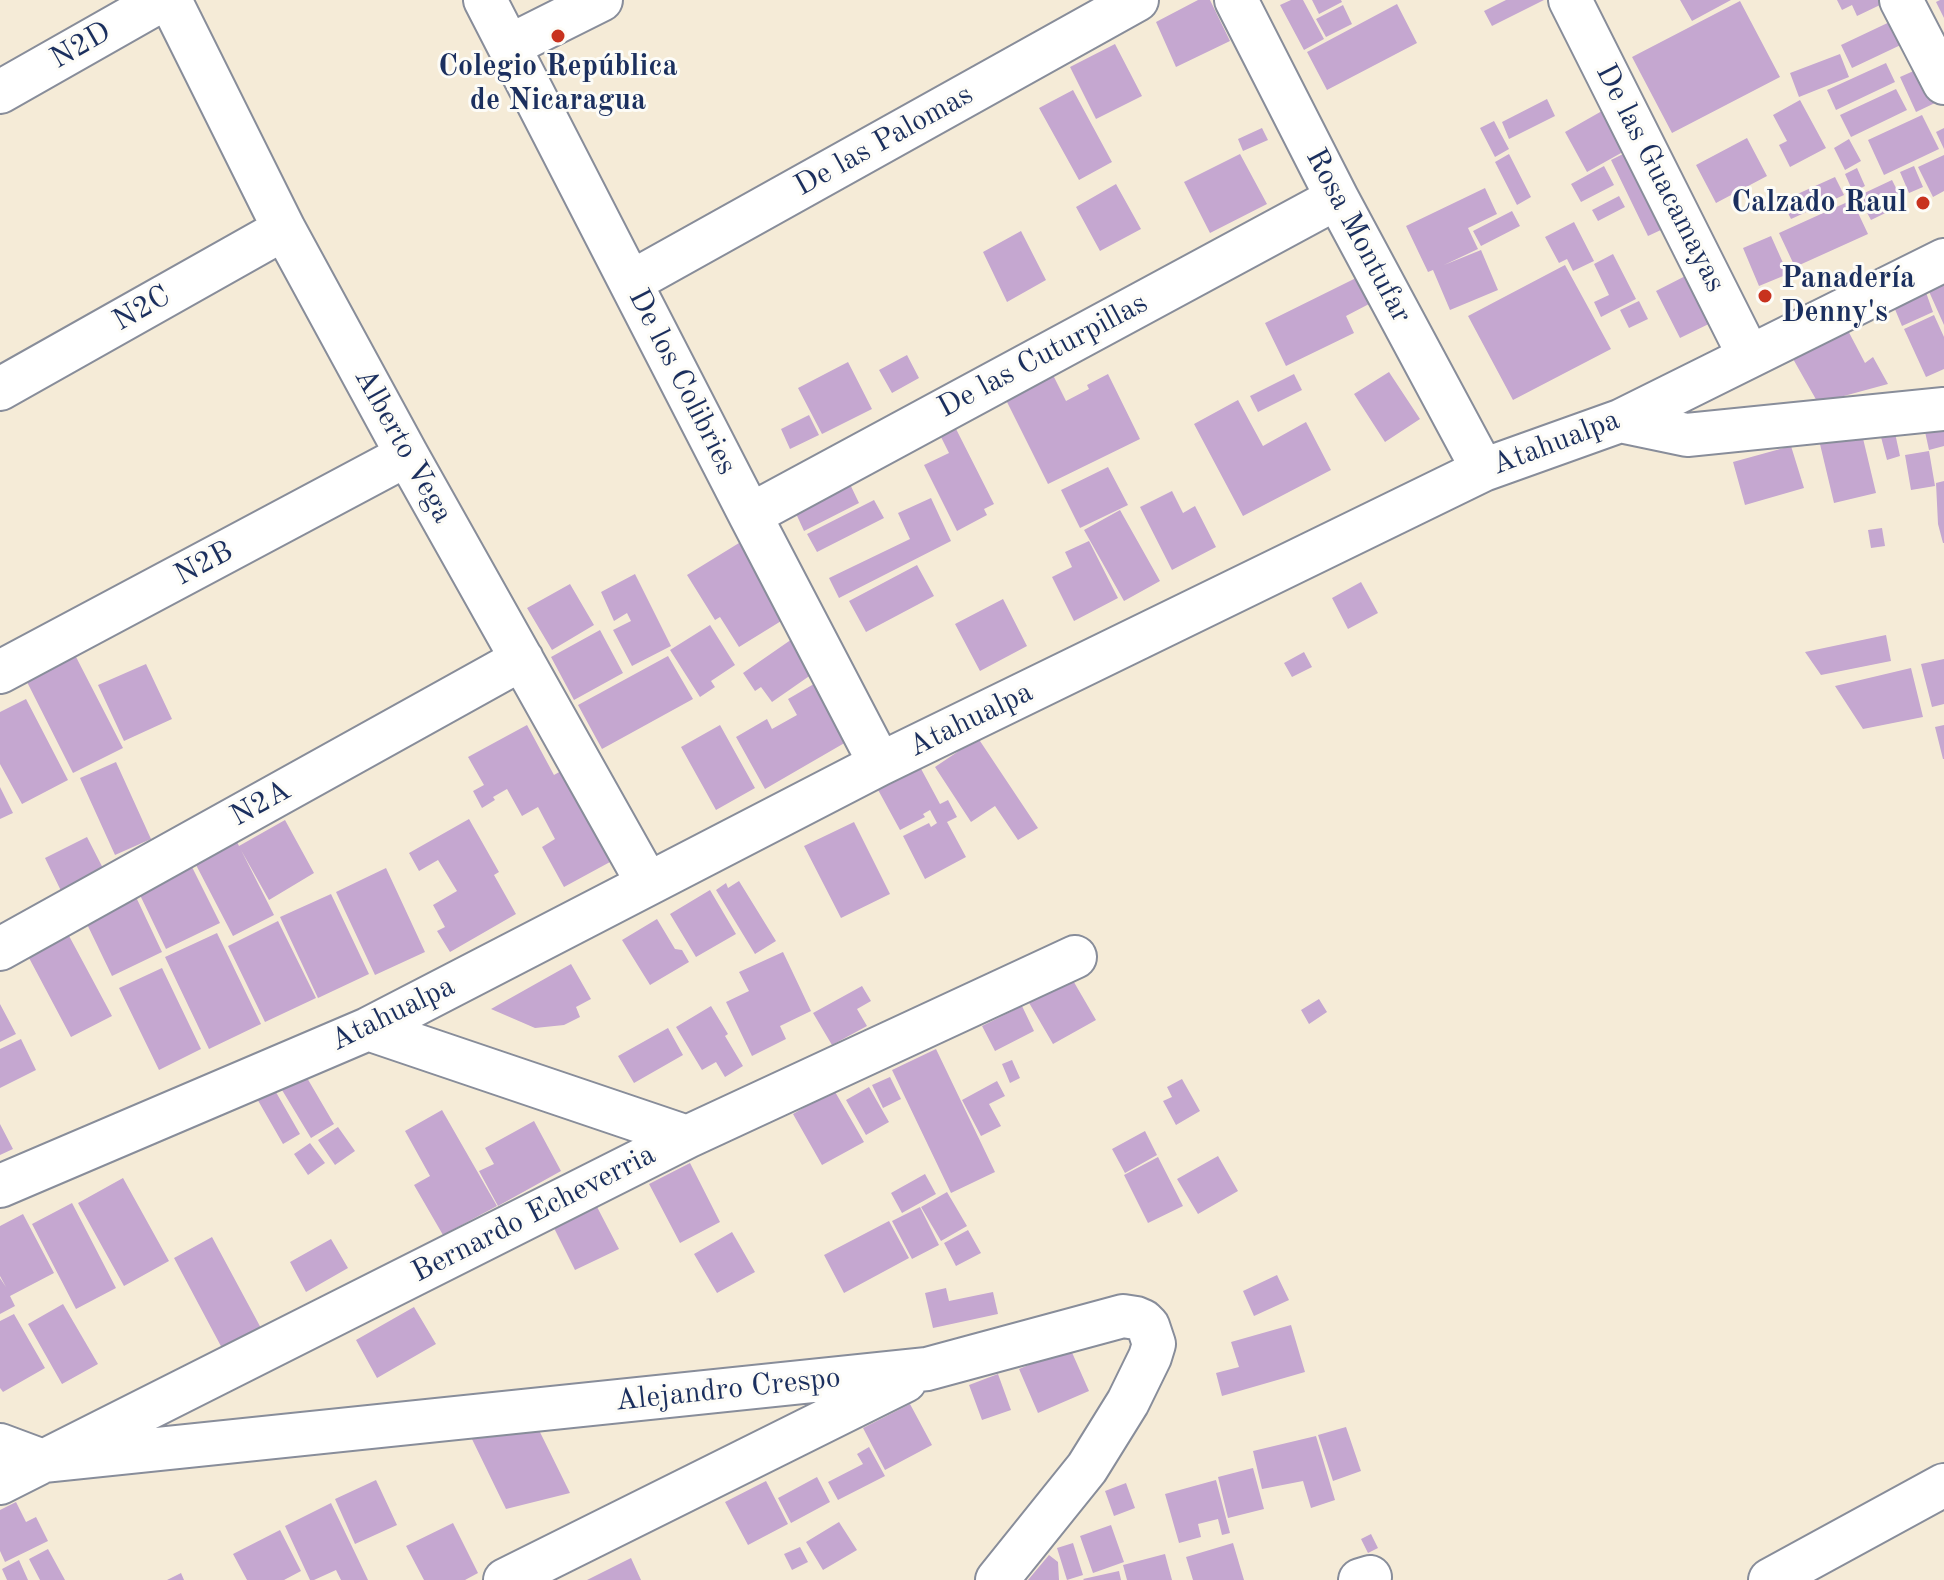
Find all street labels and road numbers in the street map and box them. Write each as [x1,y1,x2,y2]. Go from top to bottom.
street label: N2D [44,14,118,78]
street label: De las Guacamayas [1587,58,1733,298]
street label: De las Palomas [788,77,980,205]
street label: Rosa Montufar [1297,143,1419,329]
street label: N2C [107,278,177,340]
street label: De los Colibries [620,283,744,481]
street label: De las Cuturpillas [932,286,1154,426]
street label: Alberto Vega [346,362,460,530]
street label: Atahualpa [1487,402,1625,484]
street label: N2B [169,534,239,594]
street label: Atahualpa [903,674,1039,766]
street label: N2A [225,773,297,835]
street label: Atahualpa [325,968,461,1060]
street label: Bernardo Echeverria [406,1137,662,1291]
street label: Alejandro Crespo [614,1360,842,1420]

